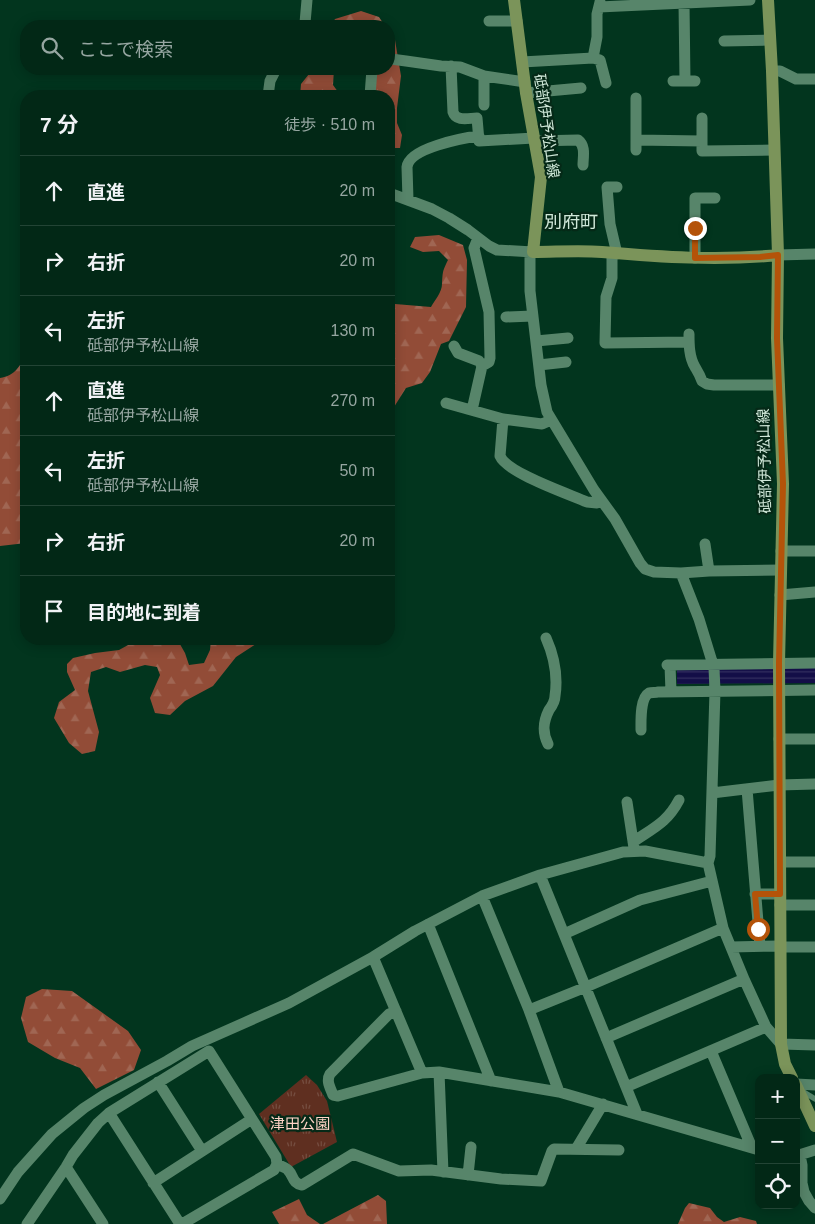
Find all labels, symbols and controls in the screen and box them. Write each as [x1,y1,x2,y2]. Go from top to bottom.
search box [20,20,395,75]
icon: search [38,34,66,62]
text: ここで検索 [78,39,173,60]
street label: 砥部伊予松山線 [531,73,563,179]
text: 7 分 [40,113,79,136]
text: 徒歩 · 510 m [284,116,375,133]
icon: ahead [40,177,68,205]
text: 直進 [87,182,125,203]
text: 20 m [339,182,375,199]
district label: 別府町 [544,212,598,232]
route end [684,217,707,240]
icon: right [40,247,68,275]
text: 右折 [87,252,125,273]
text: 20 m [339,252,375,269]
text: 左折 [87,310,125,331]
icon: left [40,317,68,345]
text: 130 m [331,322,375,339]
text: 砥部伊予松山線 [87,337,199,354]
text: 直進 [87,380,125,401]
icon: ahead [40,387,68,415]
text: 270 m [331,392,375,409]
text: 砥部伊予松山線 [87,407,199,424]
street label: 砥部伊予松山線 [755,408,773,514]
text: 左折 [87,450,125,471]
icon: left [40,457,68,485]
text: 50 m [339,462,375,479]
text: 砥部伊予松山線 [87,477,199,494]
icon: right [40,527,68,555]
text: 右折 [87,532,125,553]
text: 20 m [339,532,375,549]
icon: arrive [40,597,68,625]
text: 目的地に到着 [87,602,201,623]
route start [747,918,770,941]
map controls [755,1074,800,1209]
button: + [755,1074,800,1119]
park label: 津田公園 [270,1115,330,1132]
button: − [755,1119,800,1164]
button: locate [755,1164,800,1209]

